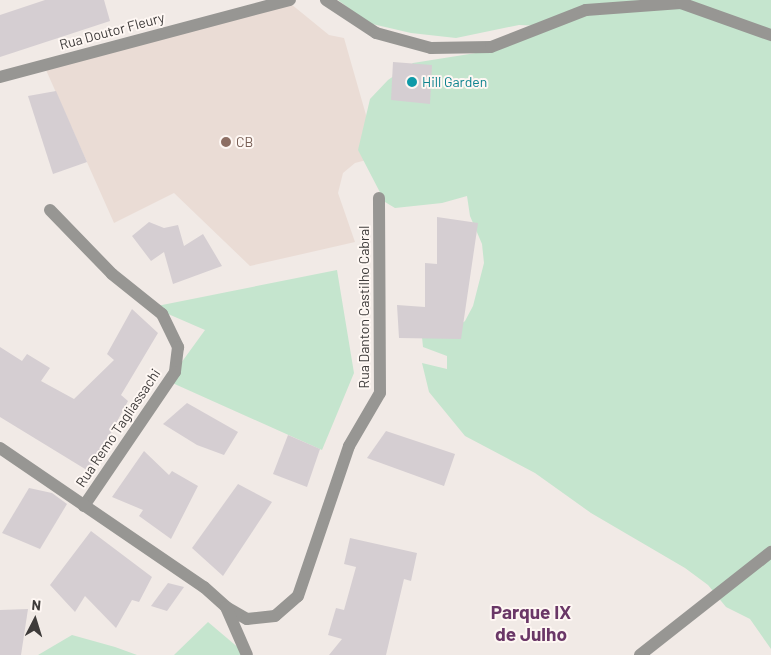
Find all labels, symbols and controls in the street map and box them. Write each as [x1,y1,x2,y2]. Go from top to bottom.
street label: Rua Doutor Fleury [58,9,166,53]
place label: Hill Garden [422,74,487,90]
marker: Hill Garden [406,76,418,88]
place label: CB [236,134,253,150]
marker: CB [220,136,232,148]
street label: Rua Danton Castilho Cabral [356,226,372,388]
street label: Rua Remo Tagliassachi [72,366,164,490]
north arrow [10,595,60,645]
text: N [31,596,42,613]
district label: Parque IX de Julho [491,601,571,645]

